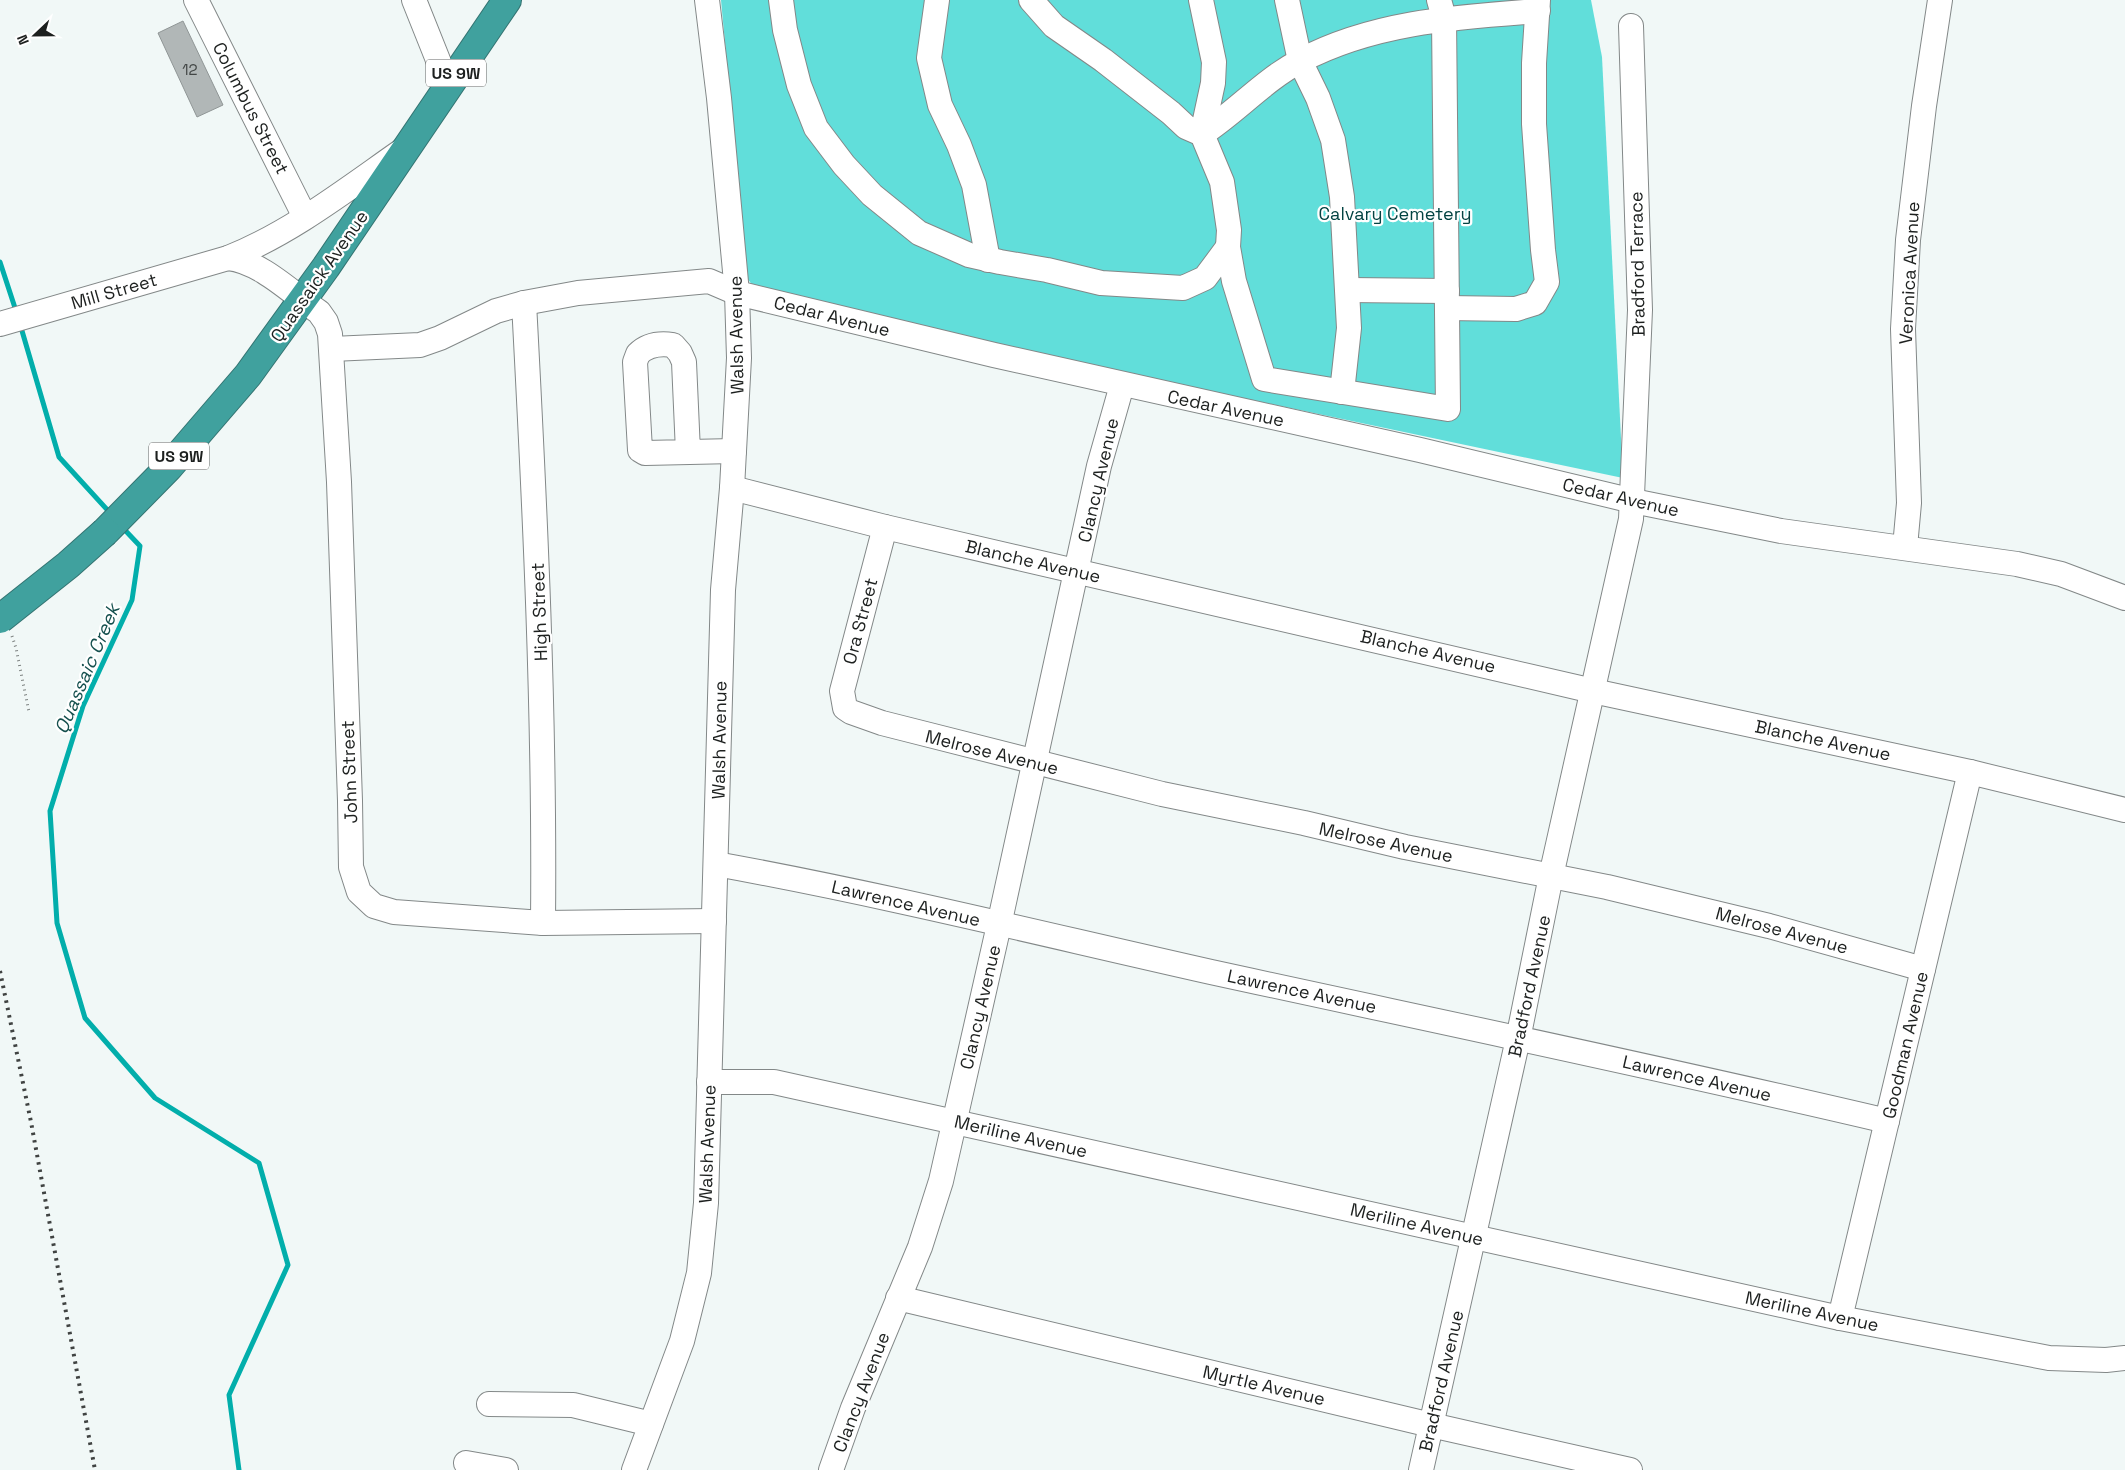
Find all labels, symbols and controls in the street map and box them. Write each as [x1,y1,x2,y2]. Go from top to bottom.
north arrow [10,10,60,60]
text: N [13,32,33,48]
street label: Columbus Street [208,38,294,178]
road number: US 9W [426,59,486,86]
house number: 12 [182,60,198,79]
street label: Bradford Terrace [1624,191,1650,337]
street label: Veronica Avenue [1894,201,1924,345]
park label: Calvary Cemetery [1319,202,1471,225]
street label: Quassaick Avenue [265,206,373,346]
street label: Mill Street [68,268,160,314]
street label: Walsh Avenue [723,275,749,395]
street label: Cedar Avenue [772,290,892,342]
street label: Cedar Avenue [1165,384,1287,432]
street label: Clancy Avenue [1072,415,1124,545]
road number: US 9W [149,442,209,470]
street label: Cedar Avenue [1560,472,1682,522]
street label: Blanche Avenue [963,534,1103,588]
street label: High Street [526,562,552,662]
street label: Ora Street [837,575,883,667]
water label: Quassaic Creek [48,598,127,738]
street label: Blanche Avenue [1358,624,1498,678]
street label: Walsh Avenue [706,680,732,800]
street label: Blanche Avenue [1753,714,1893,766]
street label: John Street [336,720,362,824]
street label: Melrose Avenue [923,724,1061,780]
street label: Melrose Avenue [1317,817,1455,867]
street label: Lawrence Avenue [829,875,983,931]
street label: Melrose Avenue [1713,901,1851,959]
street label: Bradford Avenue [1503,913,1555,1059]
street label: Clancy Avenue [954,942,1006,1072]
street label: Lawrence Avenue [1225,964,1379,1018]
street label: Goodman Avenue [1877,969,1933,1121]
street label: Lawrence Avenue [1620,1050,1774,1106]
street label: Walsh Avenue [693,1084,721,1204]
street label: Meriline Avenue [952,1110,1090,1162]
street label: Meriline Avenue [1348,1198,1486,1250]
street label: Meriline Avenue [1743,1286,1881,1336]
street label: Bradford Avenue [1414,1308,1468,1454]
street label: Clancy Avenue [827,1329,895,1455]
street label: Myrtle Avenue [1201,1360,1327,1410]

